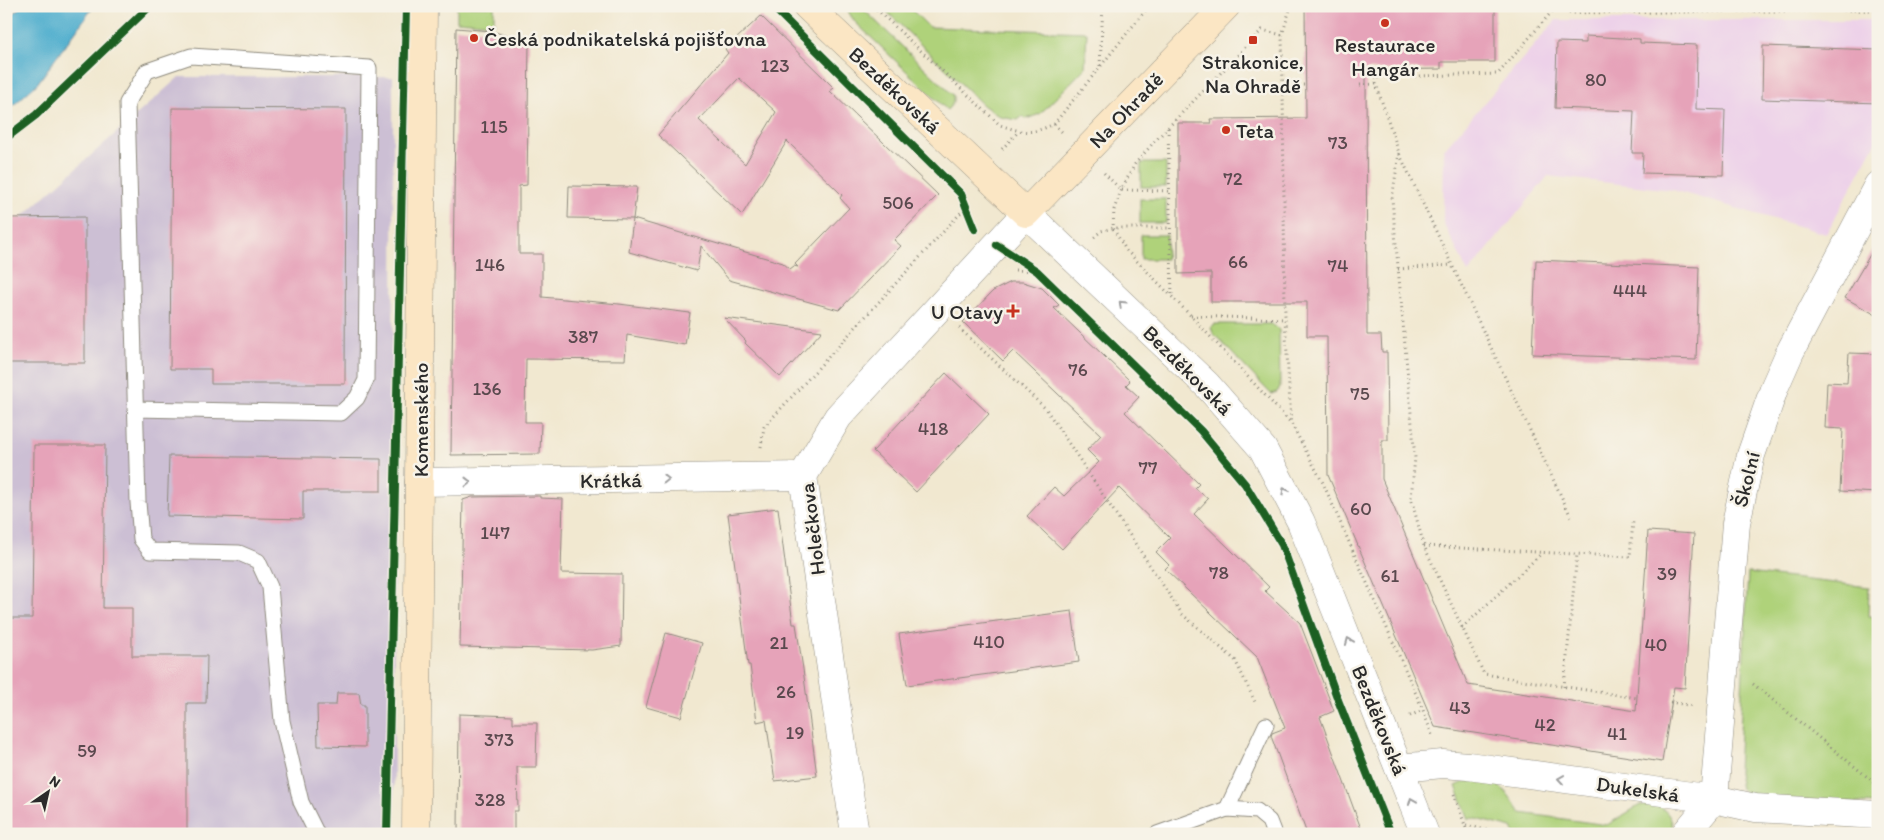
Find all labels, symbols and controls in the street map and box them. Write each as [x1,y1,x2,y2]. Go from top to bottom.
marker: Restaurace Hangár [1379,17,1391,29]
place label: Česká podnikatelská pojišťovna [484,26,766,51]
marker: Česká podnikatelská pojišťovna [468,32,480,44]
place label: Restaurace Hangár [1335,32,1435,81]
marker: Strakonice, Na Ohradě [1247,34,1259,46]
street label: Bezděkovská [844,41,946,139]
place label: Strakonice, Na Ohradě [1202,49,1304,98]
house number: 123 [760,54,790,77]
street label: Na Ohradě [1084,67,1168,153]
house number: 80 [1585,68,1607,91]
house number: 115 [480,115,508,138]
place label: Teta [1236,118,1274,143]
marker: Teta [1220,124,1232,136]
house number: 73 [1328,131,1348,154]
house number: 72 [1223,167,1243,190]
house number: 506 [882,191,914,214]
house number: 66 [1228,250,1248,273]
house number: 146 [475,253,505,276]
house number: 74 [1328,254,1348,277]
house number: 444 [1613,279,1647,302]
place label: U Otavy [931,299,1003,324]
one-way arrow [1119,301,1128,310]
marker: U Otavy [1007,305,1019,317]
street label: Bezděkovská [1138,320,1238,420]
house number: 387 [568,325,598,348]
house number: 76 [1068,358,1088,381]
street label: Komenského [408,363,433,477]
house number: 136 [472,377,502,400]
house number: 75 [1350,382,1370,405]
house number: 418 [918,417,948,440]
street label: Školní [1727,448,1765,509]
house number: 77 [1139,456,1157,479]
street label: Krátká [580,467,642,493]
one-way arrow [662,474,670,484]
one-way arrow [464,477,472,487]
street label: Holečkova [794,481,830,577]
one-way arrow [1281,488,1291,497]
house number: 60 [1350,497,1372,520]
house number: 147 [480,521,510,544]
house number: 78 [1209,561,1229,584]
house number: 39 [1657,562,1677,585]
house number: 61 [1381,564,1400,587]
house number: 410 [973,630,1005,653]
house number: 21 [770,631,789,654]
house number: 40 [1644,633,1668,656]
one-way arrow [1344,637,1355,646]
street label: Bezděkovská [1347,661,1413,779]
house number: 26 [776,680,796,703]
house number: 43 [1449,696,1471,719]
house number: 42 [1534,713,1556,736]
house number: 19 [786,721,804,744]
house number: 41 [1607,722,1627,745]
house number: 373 [484,728,514,751]
house number: 59 [77,739,97,762]
north arrow [22,768,72,818]
street label: Dukelská [1595,771,1681,807]
text: N [46,772,64,791]
one-way arrow [1557,774,1565,785]
house number: 328 [475,788,505,811]
one-way arrow [1407,797,1418,806]

